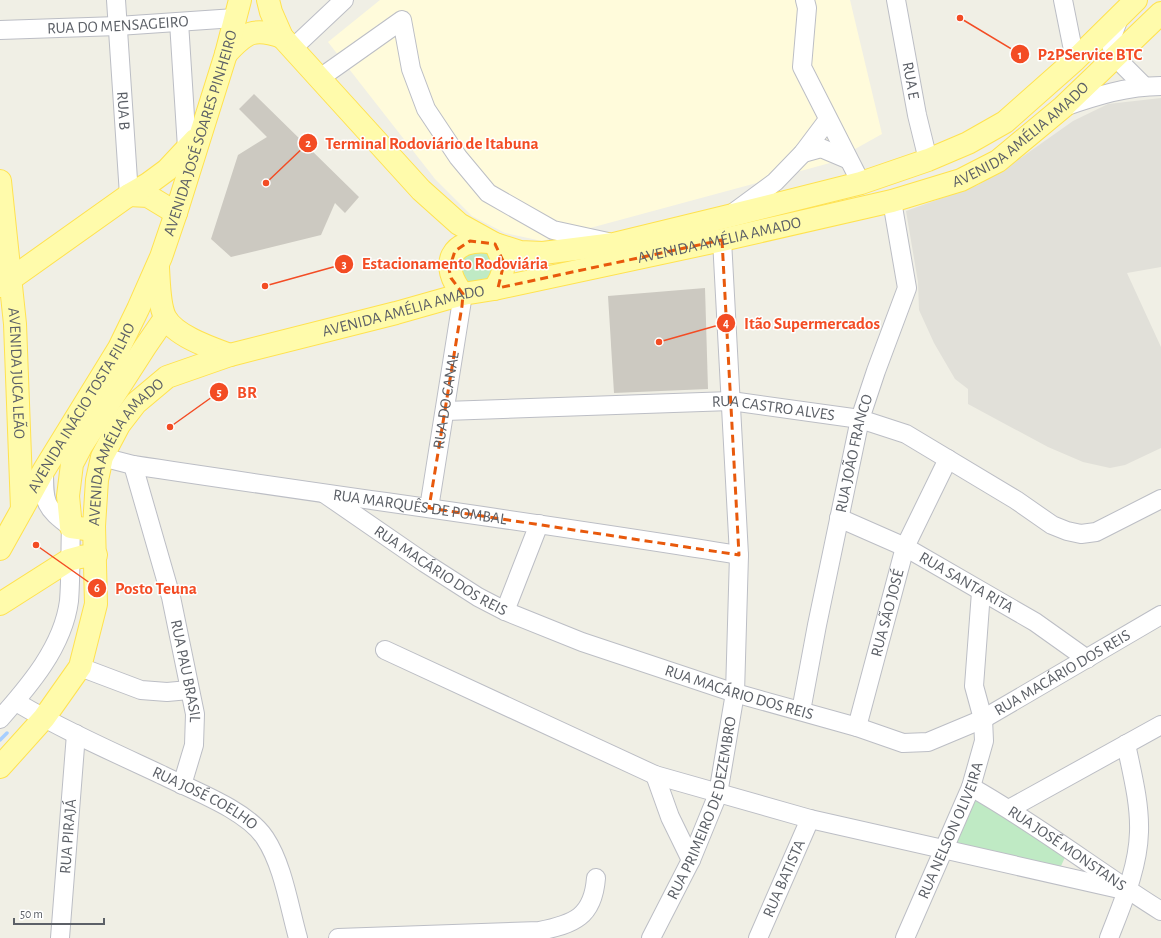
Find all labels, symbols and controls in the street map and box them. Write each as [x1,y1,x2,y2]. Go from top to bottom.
street label: RUA DO MENSAGEIRO [47,13,189,36]
street label: AVENIDA JOSÉ SOARES PINHEIRO [161,28,240,238]
callout: P2PService BTC [1010,40,1151,69]
text: P2PService BTC [1038,46,1143,63]
text: 1 [1018,49,1022,61]
street label: RUA E [899,61,922,101]
street label: AVENIDA AMÉLIA AMADO [950,79,1092,190]
street label: RUA B [114,91,133,131]
callout: Terminal Rodoviário de Itabuna [298,128,547,157]
text: Terminal Rodoviário de Itabuna [325,135,539,152]
text: 2 [305,137,311,149]
street label: AVENIDA AMÉLIA AMADO [636,214,803,266]
callout: Estacionamento Rodoviária [334,249,556,278]
text: Estacionamento Rodoviária [362,255,548,272]
text: 3 [341,258,347,270]
street label: AVENIDA AMÉLIA AMADO [320,283,485,339]
street label: AVENIDA JUCA LEÃO [5,307,29,439]
callout: Itão Supermercados [716,309,888,338]
text: Itão Supermercados [744,315,880,332]
text: 4 [723,317,729,329]
street label: AVENIDA INÁCIO TOSTA FILHO [25,321,138,496]
street label: RUA DO CANAL [431,350,462,450]
street label: AVENIDA AMÉLIA AMADO [86,375,167,526]
callout: BR [209,377,265,406]
text: BR [237,384,257,401]
text: 5 [216,386,222,398]
street label: RUA JOÃO FRANCO [833,392,876,514]
street label: RUA CASTRO ALVES [712,393,836,423]
street label: RUA MARQUÊS DE POMBAL [332,487,508,527]
street label: RUA MACÁRIO DOS REIS [371,523,510,619]
street label: RUA SANTA RITA [917,549,1016,616]
street label: RUA SÃO JOSÉ [868,567,907,658]
callout: Posto Teuna [87,574,205,603]
text: Posto Teuna [115,580,197,597]
text: 6 [94,582,100,594]
street label: RUA PAU BRASIL [168,618,203,723]
street label: RUA MACÁRIO DOS REIS [992,627,1133,719]
street label: RUA MACÁRIO DOS REIS [663,662,815,722]
street label: RUA PRIMEIRO DE DEZEMBRO [664,715,739,902]
street label: RUA NELSON OLIVEIRA [915,760,986,901]
street label: RUA JOSÉ COELHO [150,764,261,833]
street label: RUA PIRAJÁ [57,798,79,874]
street label: RUA JOSÉ MONSTANS [1005,803,1129,894]
street label: RUA BATISTA [760,837,808,920]
scale bar [14,900,104,926]
text: 50 m [20,908,43,920]

